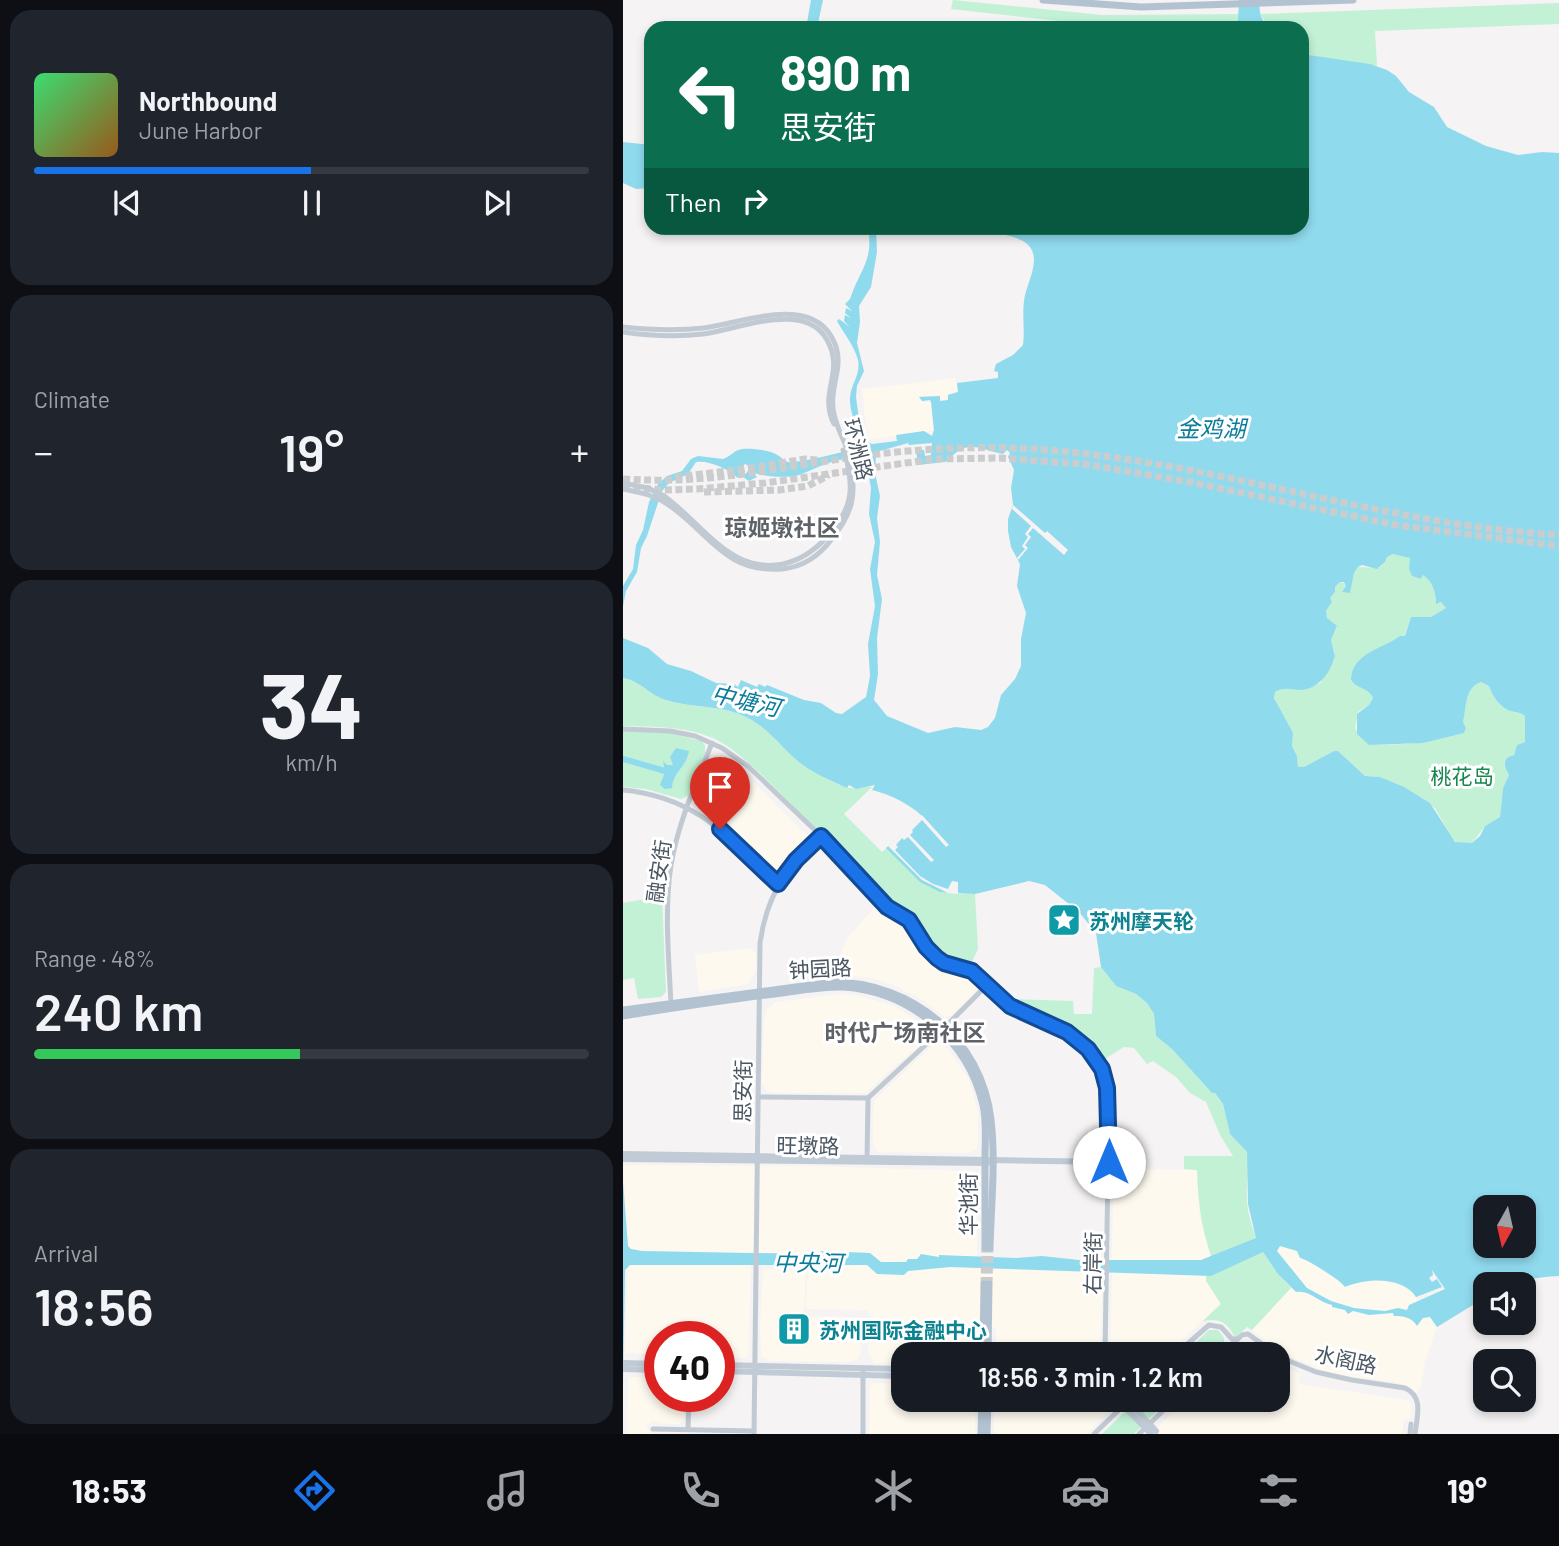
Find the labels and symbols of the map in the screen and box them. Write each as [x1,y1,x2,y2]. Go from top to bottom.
water label: 金鸡湖 [1177,414,1249,442]
street label: 环洲路 [839,415,879,483]
district label: 琼姬墩社区 [725,513,840,541]
water label: 中塘河 [709,679,787,722]
pin [690,757,750,829]
park label: 桃花岛 [1431,763,1494,788]
street label: 融安街 [641,838,675,904]
place icon: 苏州摩天轮 [1045,901,1083,939]
place label: 苏州摩天轮 [1089,908,1194,933]
street label: 钟园路 [788,954,852,982]
district label: 时代广场南社区 [825,1018,986,1046]
street label: 思安街 [729,1059,755,1123]
position arrow [1072,1125,1146,1199]
street label: 旺墩路 [776,1132,840,1158]
street label: 华池街 [955,1173,980,1236]
north arrow [1473,1195,1537,1258]
street label: 右岸街 [1079,1231,1105,1295]
water label: 中央河 [773,1247,847,1277]
building icon: 苏州国际金融中心 [775,1310,813,1348]
place label: 苏州国际金融中心 [819,1317,987,1342]
speed limit sign: 40 [644,1321,735,1412]
street label: 水阁路 [1313,1340,1379,1378]

